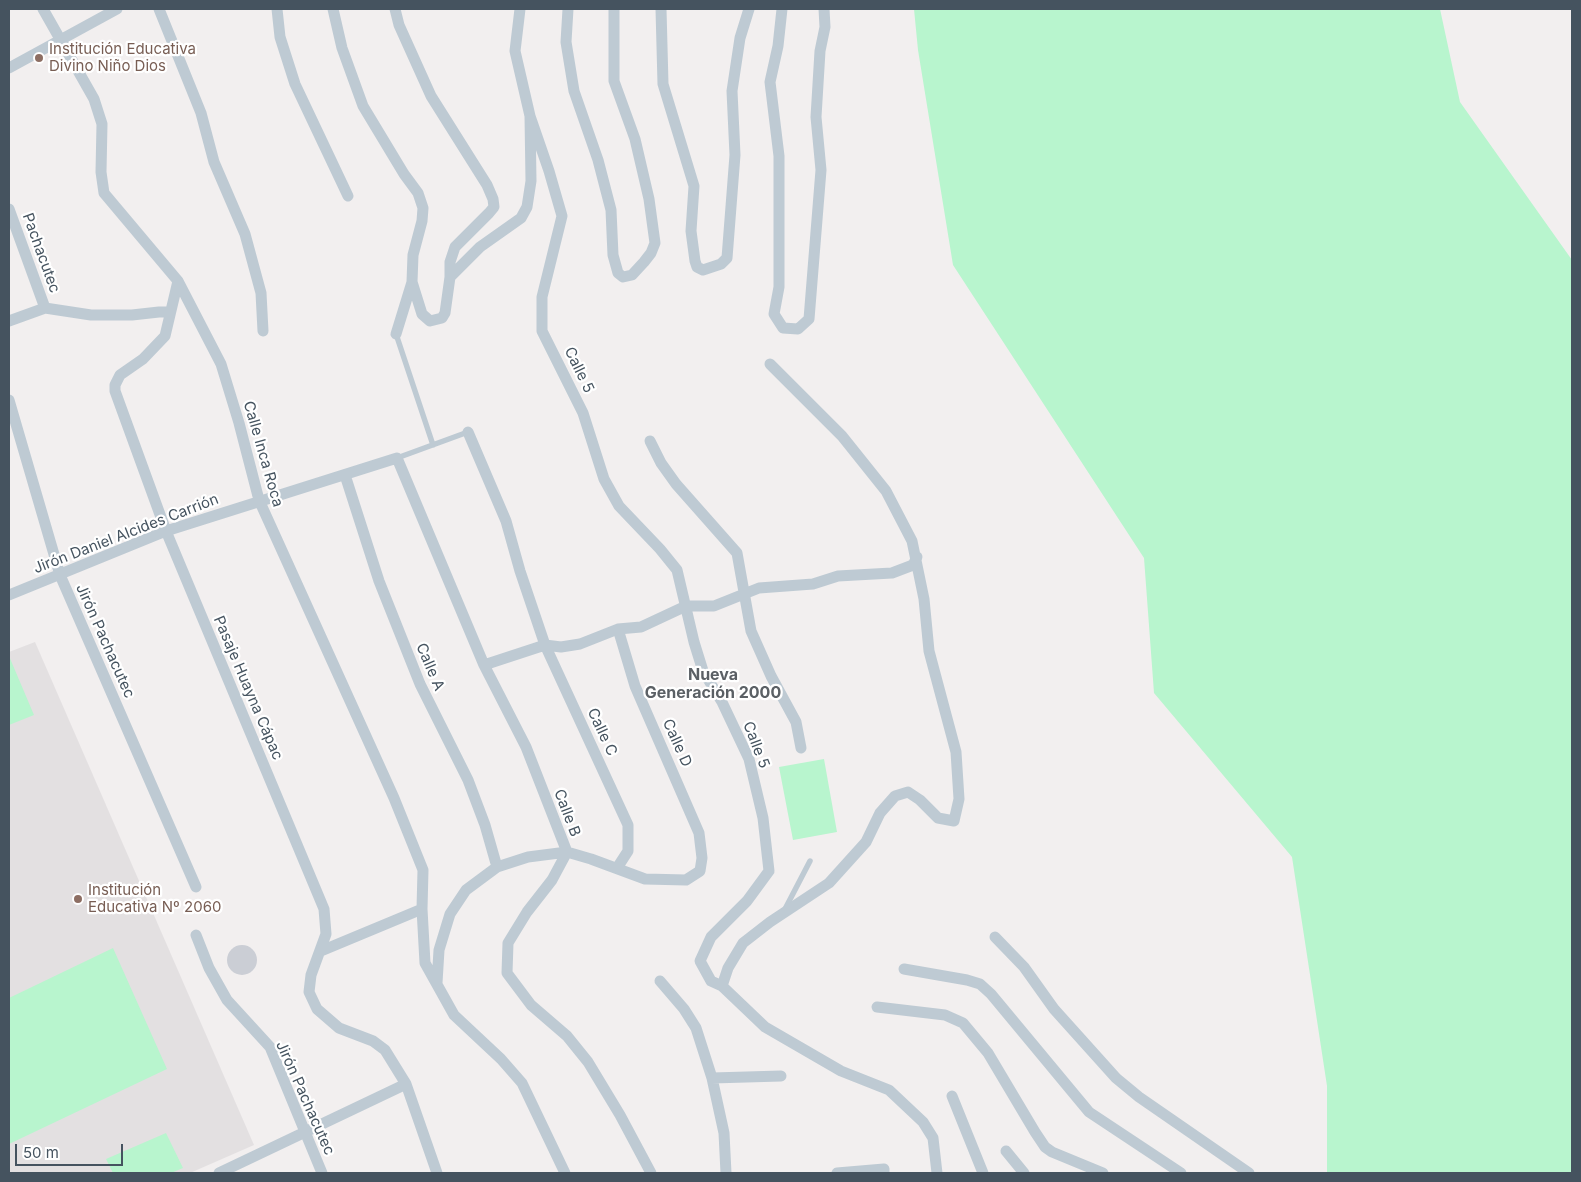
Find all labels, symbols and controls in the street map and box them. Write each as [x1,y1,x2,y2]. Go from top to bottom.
place label: Institución Educativa Divino Niño Dios [49,40,196,75]
marker: Institución Educativa Divino Niño Dios [33,52,45,64]
street label: Pachacutec [18,211,64,295]
street label: Calle 5 [560,344,598,396]
street label: Calle Inca Roca [239,399,287,509]
street label: Jirón Daniel Alcides Carrión [31,490,221,578]
street label: Jirón Pachacutec [72,581,138,701]
street label: Pasaje Huayna Cápac [209,613,287,763]
street label: Calle A [412,640,448,694]
district label: Nueva Generación 2000 [645,665,781,703]
street label: Calle C [583,705,621,759]
street label: Calle D [659,716,695,770]
street label: Calle 5 [739,719,773,771]
street label: Calle B [550,787,584,839]
place label: Institución Educativa Nº 2060 [88,881,221,916]
marker: Institución Educativa Nº 2060 [72,893,84,905]
street label: Jirón Pachacutec [272,1038,338,1158]
scale bar [18,1134,125,1166]
text: 50 m [23,1143,59,1162]

